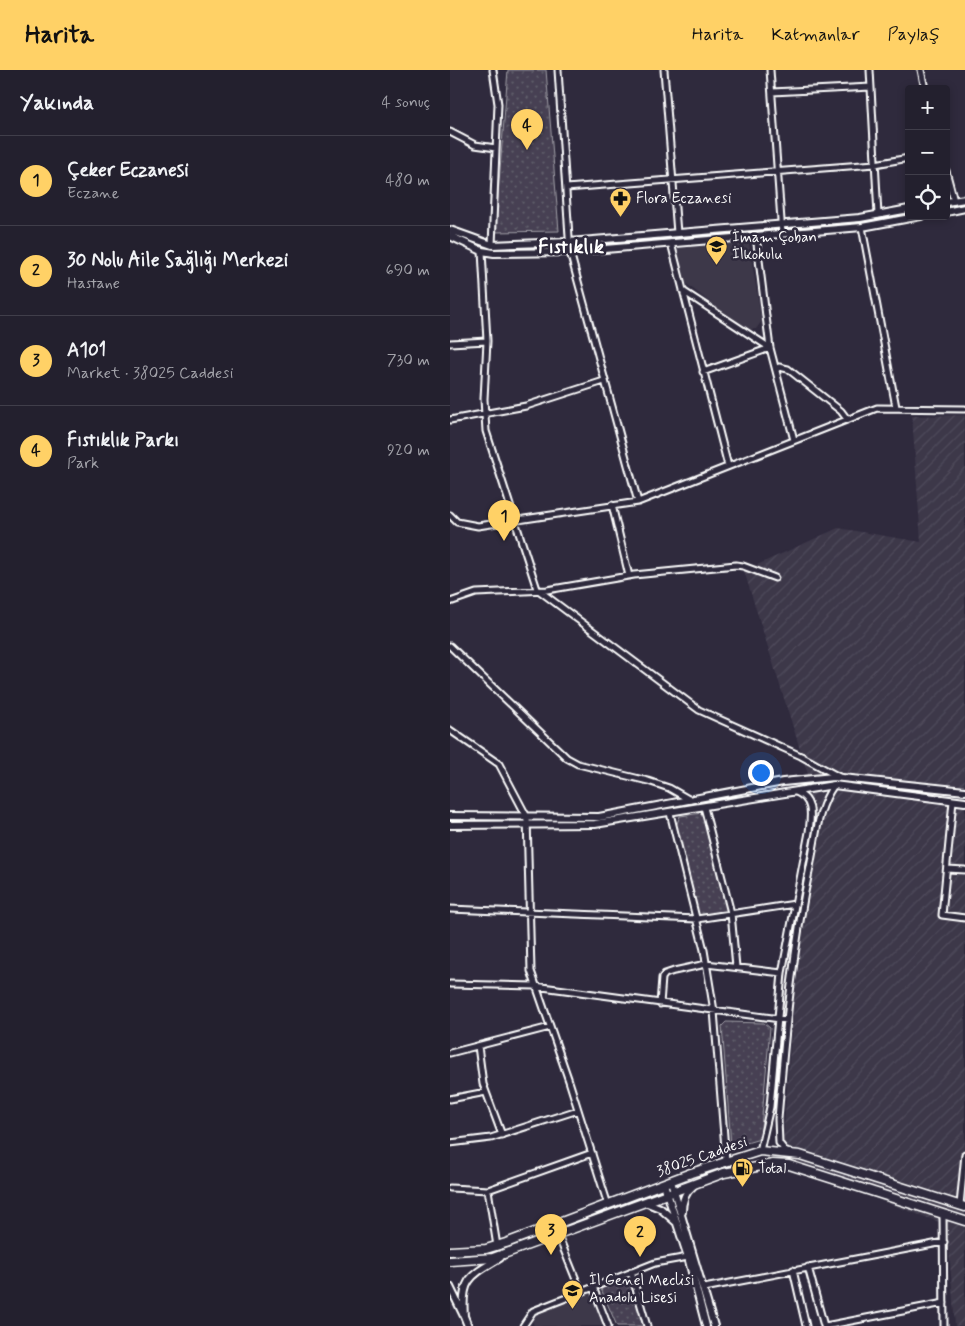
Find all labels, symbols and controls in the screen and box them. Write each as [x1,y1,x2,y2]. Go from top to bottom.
text: Harita [25,20,94,51]
text: Harita [692,23,743,47]
text: Katmanlar [771,23,860,47]
text: Paylaş [888,23,940,47]
map controls [905,85,950,220]
button: + [905,85,950,130]
text: Yakında [20,89,94,117]
text: 4 sonuç [381,92,430,113]
pin: 4 [511,109,543,150]
button: − [905,130,950,175]
text: Çeker Eczanesi [67,158,189,183]
text: 1 [32,170,40,191]
text: 480 m [385,170,430,191]
button: locate [905,175,950,220]
text: Eczane [67,183,119,204]
pharmacy icon: Flora Eczanesi [608,187,632,218]
place label: Flora Eczanesi [636,189,732,209]
place label: İmam Çoban İlkokulu [732,228,817,265]
district label: Fıstıklık [538,234,604,261]
school or university icon: İmam Çoban İlkokulu [704,235,728,266]
text: 30 Nolu Aile Sağlığı Merkezi [67,248,288,273]
text: 2 [32,260,40,281]
text: 690 m [386,260,430,281]
text: Hastane [67,273,120,294]
text: A101 [67,338,106,363]
text: 3 [32,350,40,371]
text: 730 m [387,350,430,371]
text: Market · 38025 Caddesi [67,363,233,384]
text: Fıstıklık Parkı [67,428,179,453]
text: 4 [31,440,41,461]
text: 920 m [387,440,430,461]
text: Park [67,453,99,474]
pin: 1 [488,500,520,541]
your location [748,760,774,786]
street label: 38025 Caddesi [654,1132,750,1182]
fuel station icon: Total [730,1157,754,1188]
place label: Total [758,1159,786,1179]
pin: 3 [535,1214,567,1255]
pin: 2 [624,1216,656,1257]
place label: İl Genel Meclisi Anadolu Lisesi [589,1271,695,1308]
school or university icon: İl Genel Meclisi Anadolu Lisesi [561,1278,585,1309]

